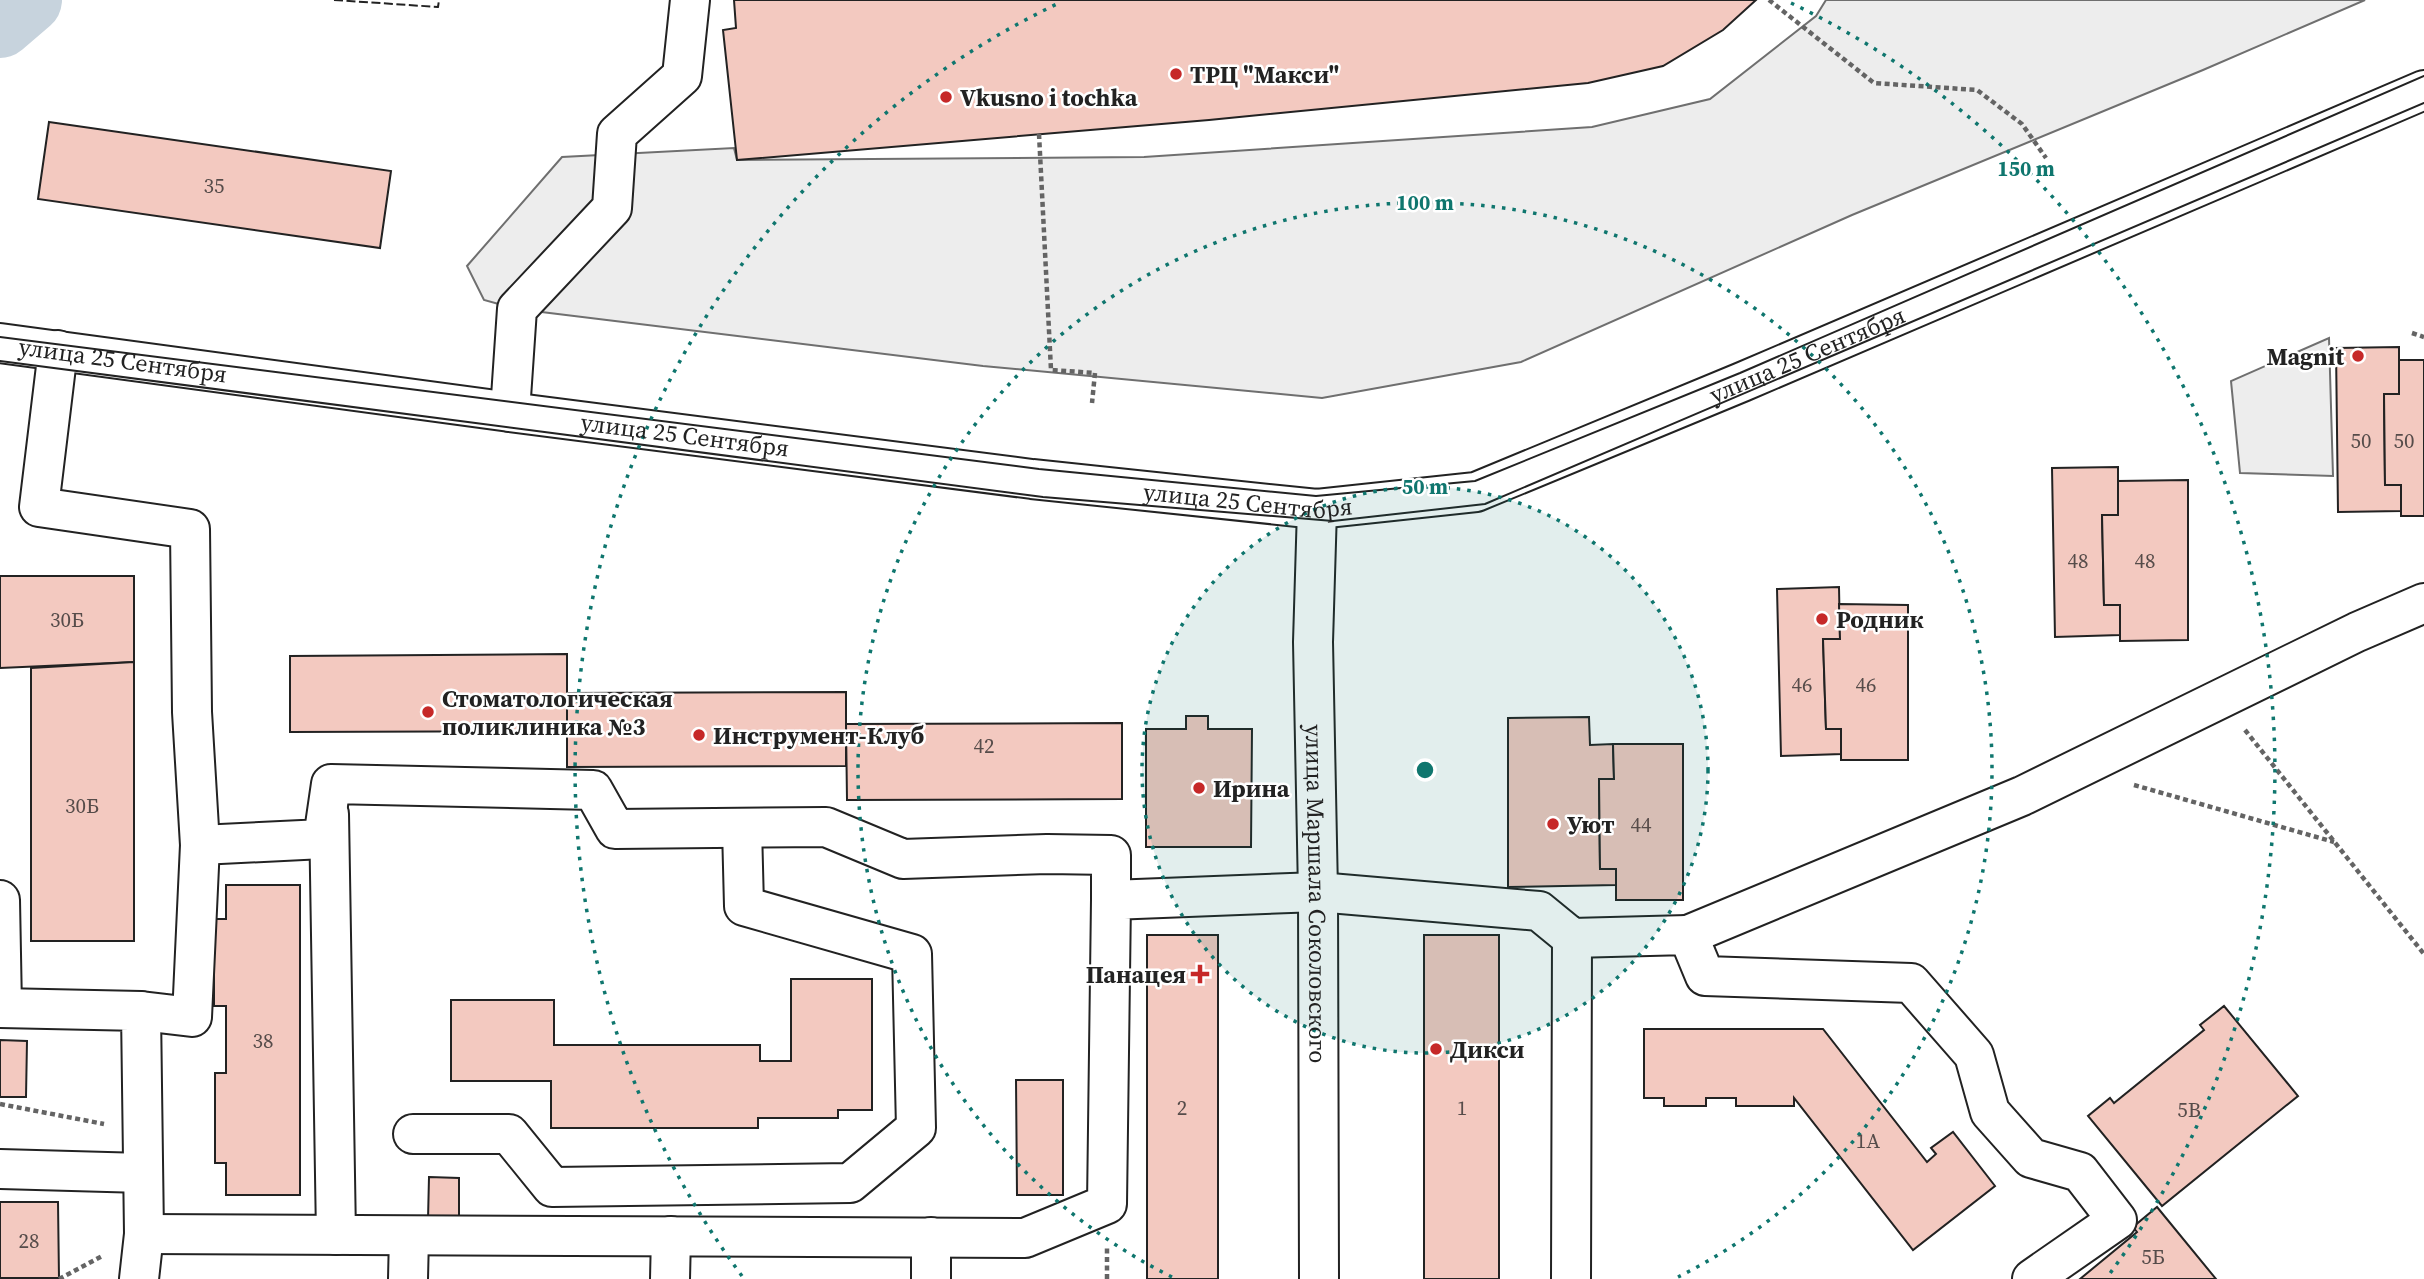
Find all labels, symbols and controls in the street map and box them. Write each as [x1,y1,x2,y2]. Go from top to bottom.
place label: ТРЦ "Макси" [1190,58,1339,91]
marker: ТРЦ "Макси" [1168,66,1184,82]
place label: Vkusno i tochka [960,81,1138,114]
marker: Vkusno i tochka [938,89,954,105]
text: 150 m [1997,154,2055,183]
house number: 35 [204,171,225,200]
text: 100 m [1396,188,1454,217]
street label: улица 25 Сентября [1704,298,1910,410]
street label: улица 25 Сентября [17,329,229,390]
place label: Magnit [2266,340,2344,373]
marker: Magnit [2350,348,2366,364]
street label: улица 25 Сентября [579,405,791,464]
house number: 50 [2351,426,2372,455]
house number: 50 [2394,426,2415,455]
text: 50 m [1402,472,1448,501]
street label: улица 25 Сентября [1142,474,1354,526]
house number: 48 [2068,546,2089,575]
house number: 48 [2135,546,2156,575]
place label: Родник [1836,603,1924,636]
house number: 30Б [50,605,84,634]
marker: Родник [1814,611,1830,627]
house number: 46 [1792,670,1813,699]
house number: 46 [1856,670,1877,699]
place label: Стоматологическая поликлиника №3 [442,682,673,743]
marker: Стоматологическая поликлиника №3 [420,704,436,720]
place label: Инструмент-Клуб [713,719,925,752]
street label: улица Маршала Соколовского [1298,724,1335,1064]
marker: Инструмент-Клуб [691,727,707,743]
house number: 42 [974,731,995,760]
centre of rings [1413,758,1437,782]
place label: Ирина [1213,772,1290,805]
marker: Ирина [1191,780,1207,796]
house number: 30Б [65,791,99,820]
place label: Уют [1567,808,1615,841]
house number: 44 [1631,810,1652,839]
marker: Уют [1545,816,1561,832]
place label: Панацея [1086,958,1186,991]
marker: Панацея [1192,966,1208,982]
house number: 38 [253,1026,274,1055]
place label: Дикси [1450,1033,1525,1066]
marker: Дикси [1428,1041,1444,1057]
house number: 2 [1177,1093,1187,1122]
house number: 1 [1457,1093,1467,1122]
house number: 5В [2177,1095,2201,1124]
house number: 1А [1856,1126,1880,1155]
house number: 28 [19,1226,40,1255]
house number: 5Б [2141,1242,2165,1271]

